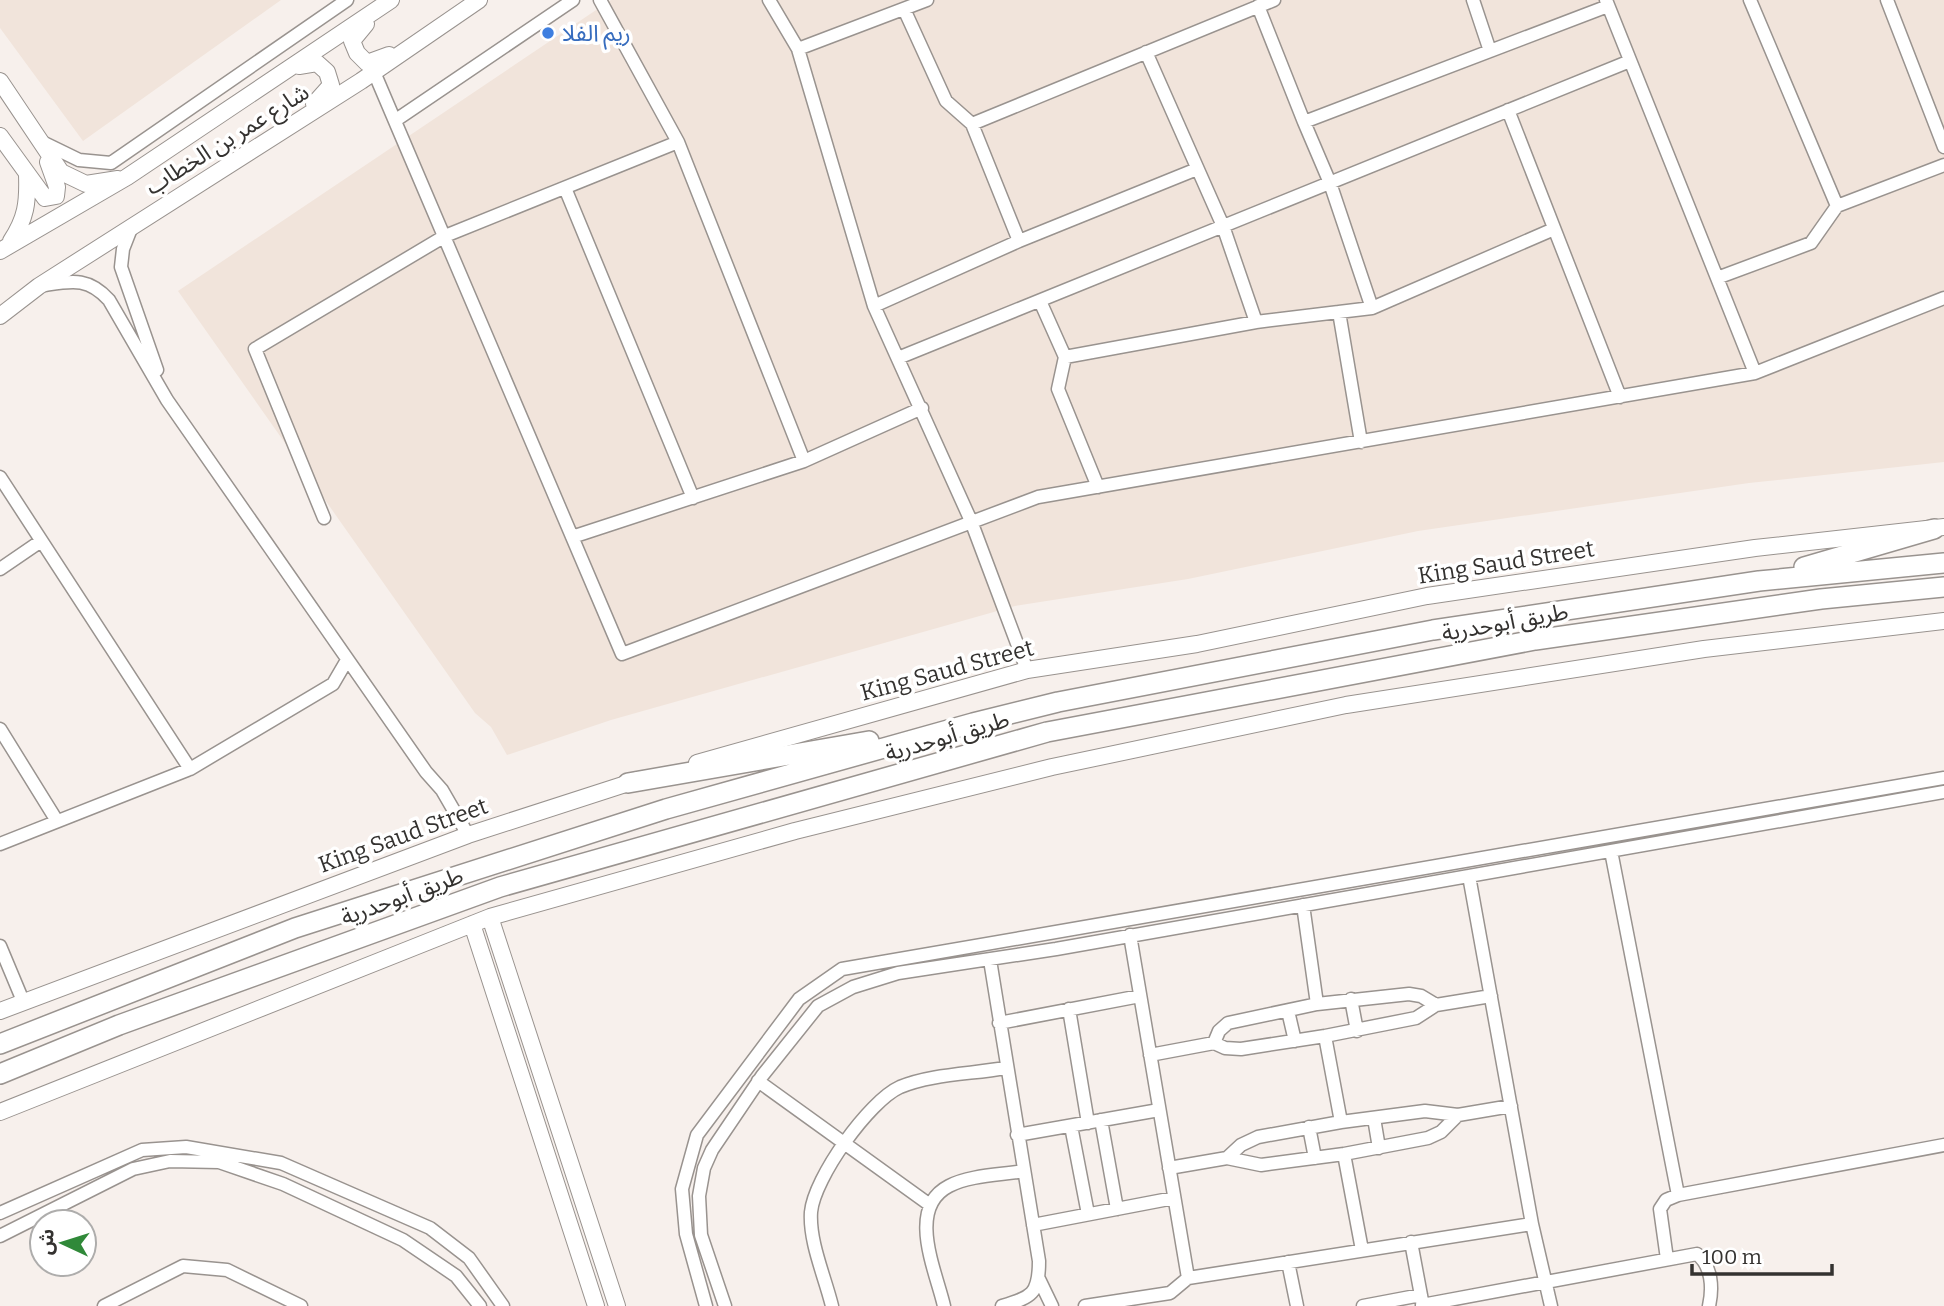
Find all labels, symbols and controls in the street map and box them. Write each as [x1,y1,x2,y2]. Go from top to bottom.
place label: ريم الفلا [562,19,631,50]
marker: ريم الفلا [540,25,556,41]
street label: شارع عمر بن الخطاب [140,77,316,203]
street label: King Saud Street [1416,534,1596,590]
street label: طريق أبوحدرية [1439,597,1571,647]
street label: King Saud Street [857,633,1037,707]
street label: طريق أبوحدرية [882,705,1012,767]
street label: King Saud Street [315,791,491,879]
street label: طريق أبوحدرية [337,861,467,931]
north arrow [28,1208,98,1278]
text: ش [34,1228,59,1256]
scale bar [1692,1232,1832,1276]
text: 100 m [1702,1244,1762,1270]

